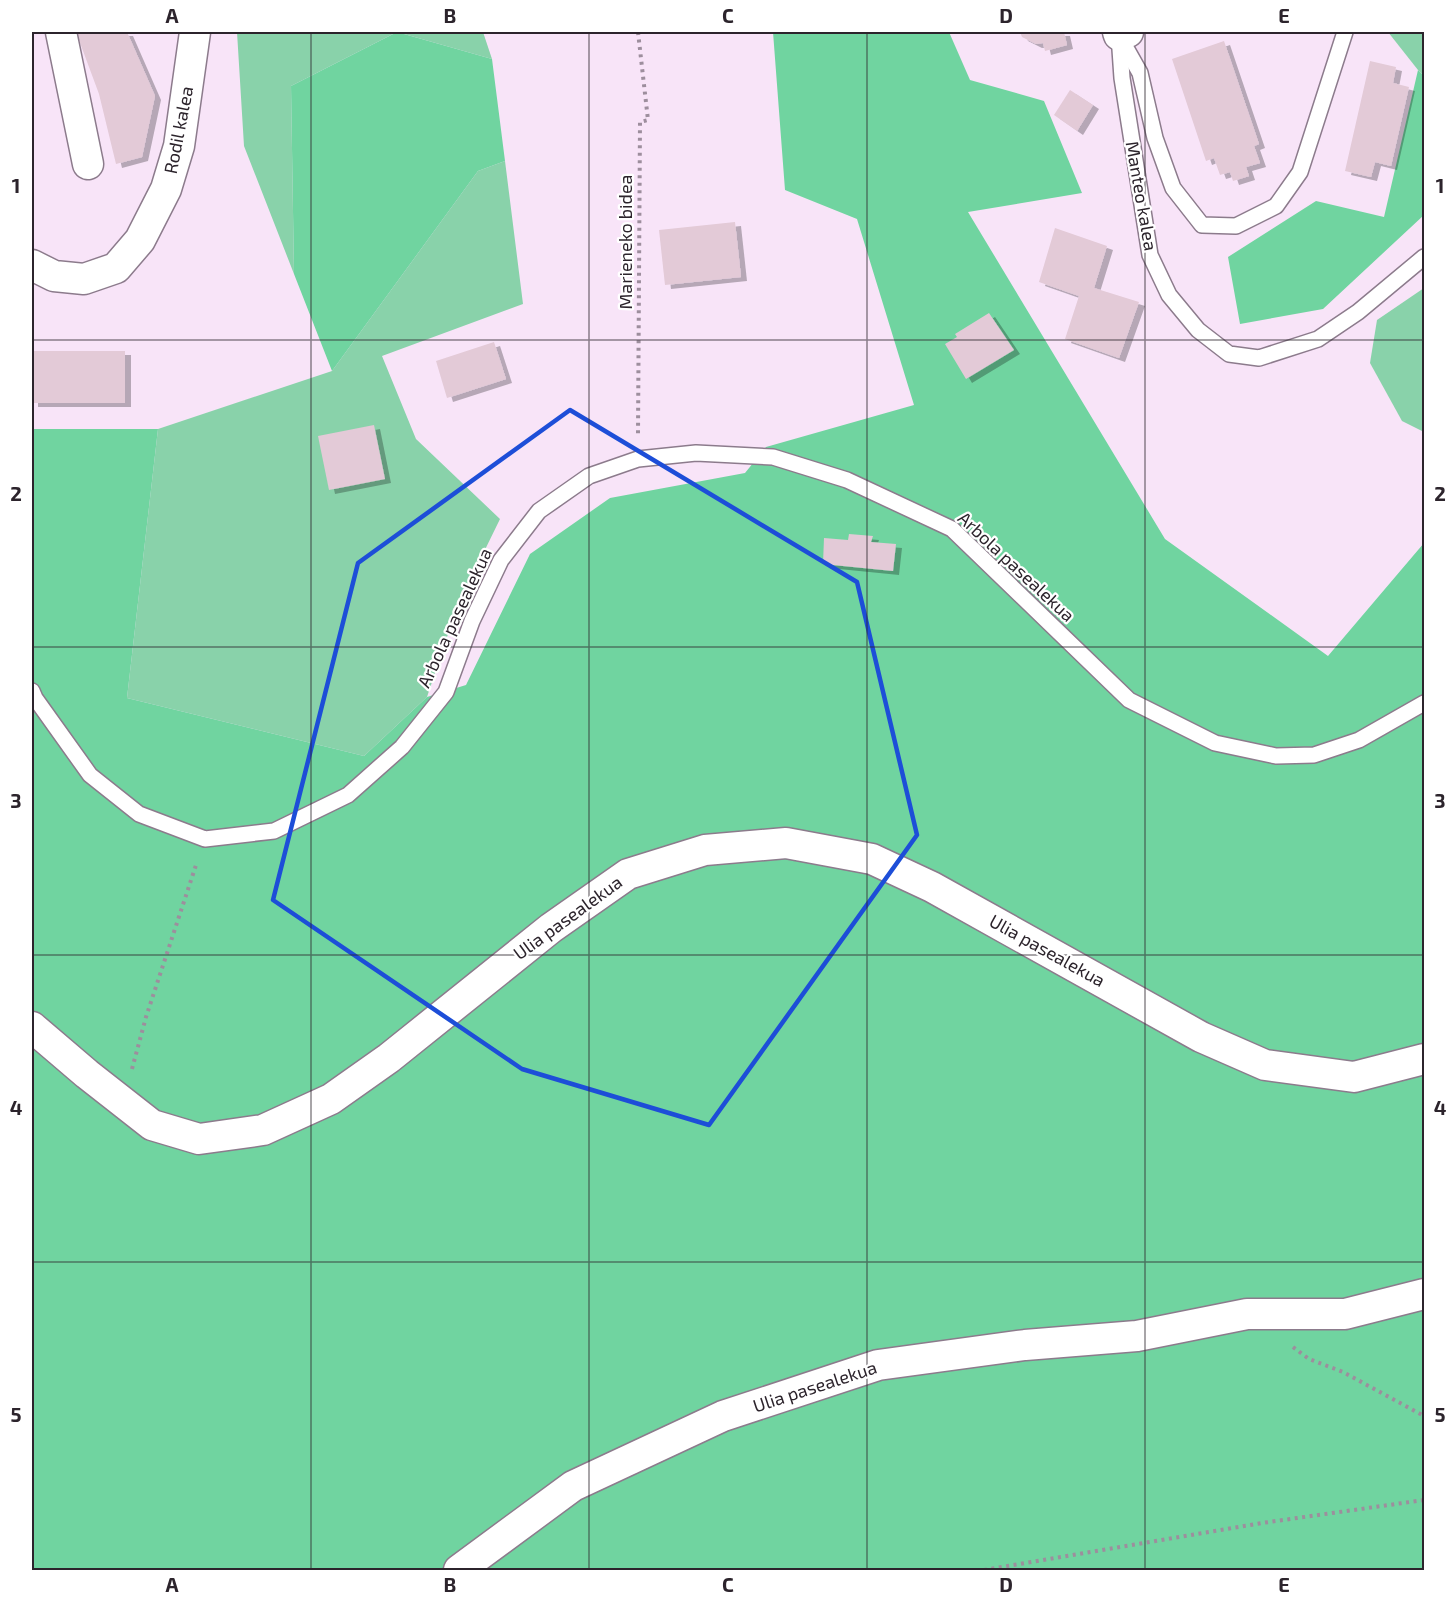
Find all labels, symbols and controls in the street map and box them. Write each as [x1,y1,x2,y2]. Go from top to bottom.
text: A [165,3,179,27]
text: B [444,3,456,27]
text: C [722,3,734,27]
text: D [999,3,1013,27]
text: E [1278,3,1290,27]
street label: Rodil kalea [159,84,197,176]
street label: Manteo kalea [1122,139,1162,252]
text: 1 [12,173,20,197]
text: 1 [1436,173,1444,197]
street label: Marieneko bidea [614,175,636,309]
text: 2 [10,481,22,505]
text: 2 [1434,481,1446,505]
street label: Arbola pasealekua [954,507,1080,626]
street label: Arbola pasealekua [412,544,496,691]
text: 3 [10,788,22,812]
text: 3 [1434,788,1446,812]
street label: Ulia pasealekua [509,870,626,964]
street label: Ulia pasealekua [986,909,1109,991]
text: 4 [10,1095,23,1119]
text: 4 [1434,1095,1447,1119]
street label: Ulia pasealekua [750,1356,879,1416]
text: 5 [10,1402,22,1426]
text: 5 [1434,1402,1446,1426]
text: A [165,1572,179,1596]
text: B [444,1572,456,1596]
text: C [722,1572,734,1596]
text: D [999,1572,1013,1596]
text: E [1278,1572,1290,1596]

